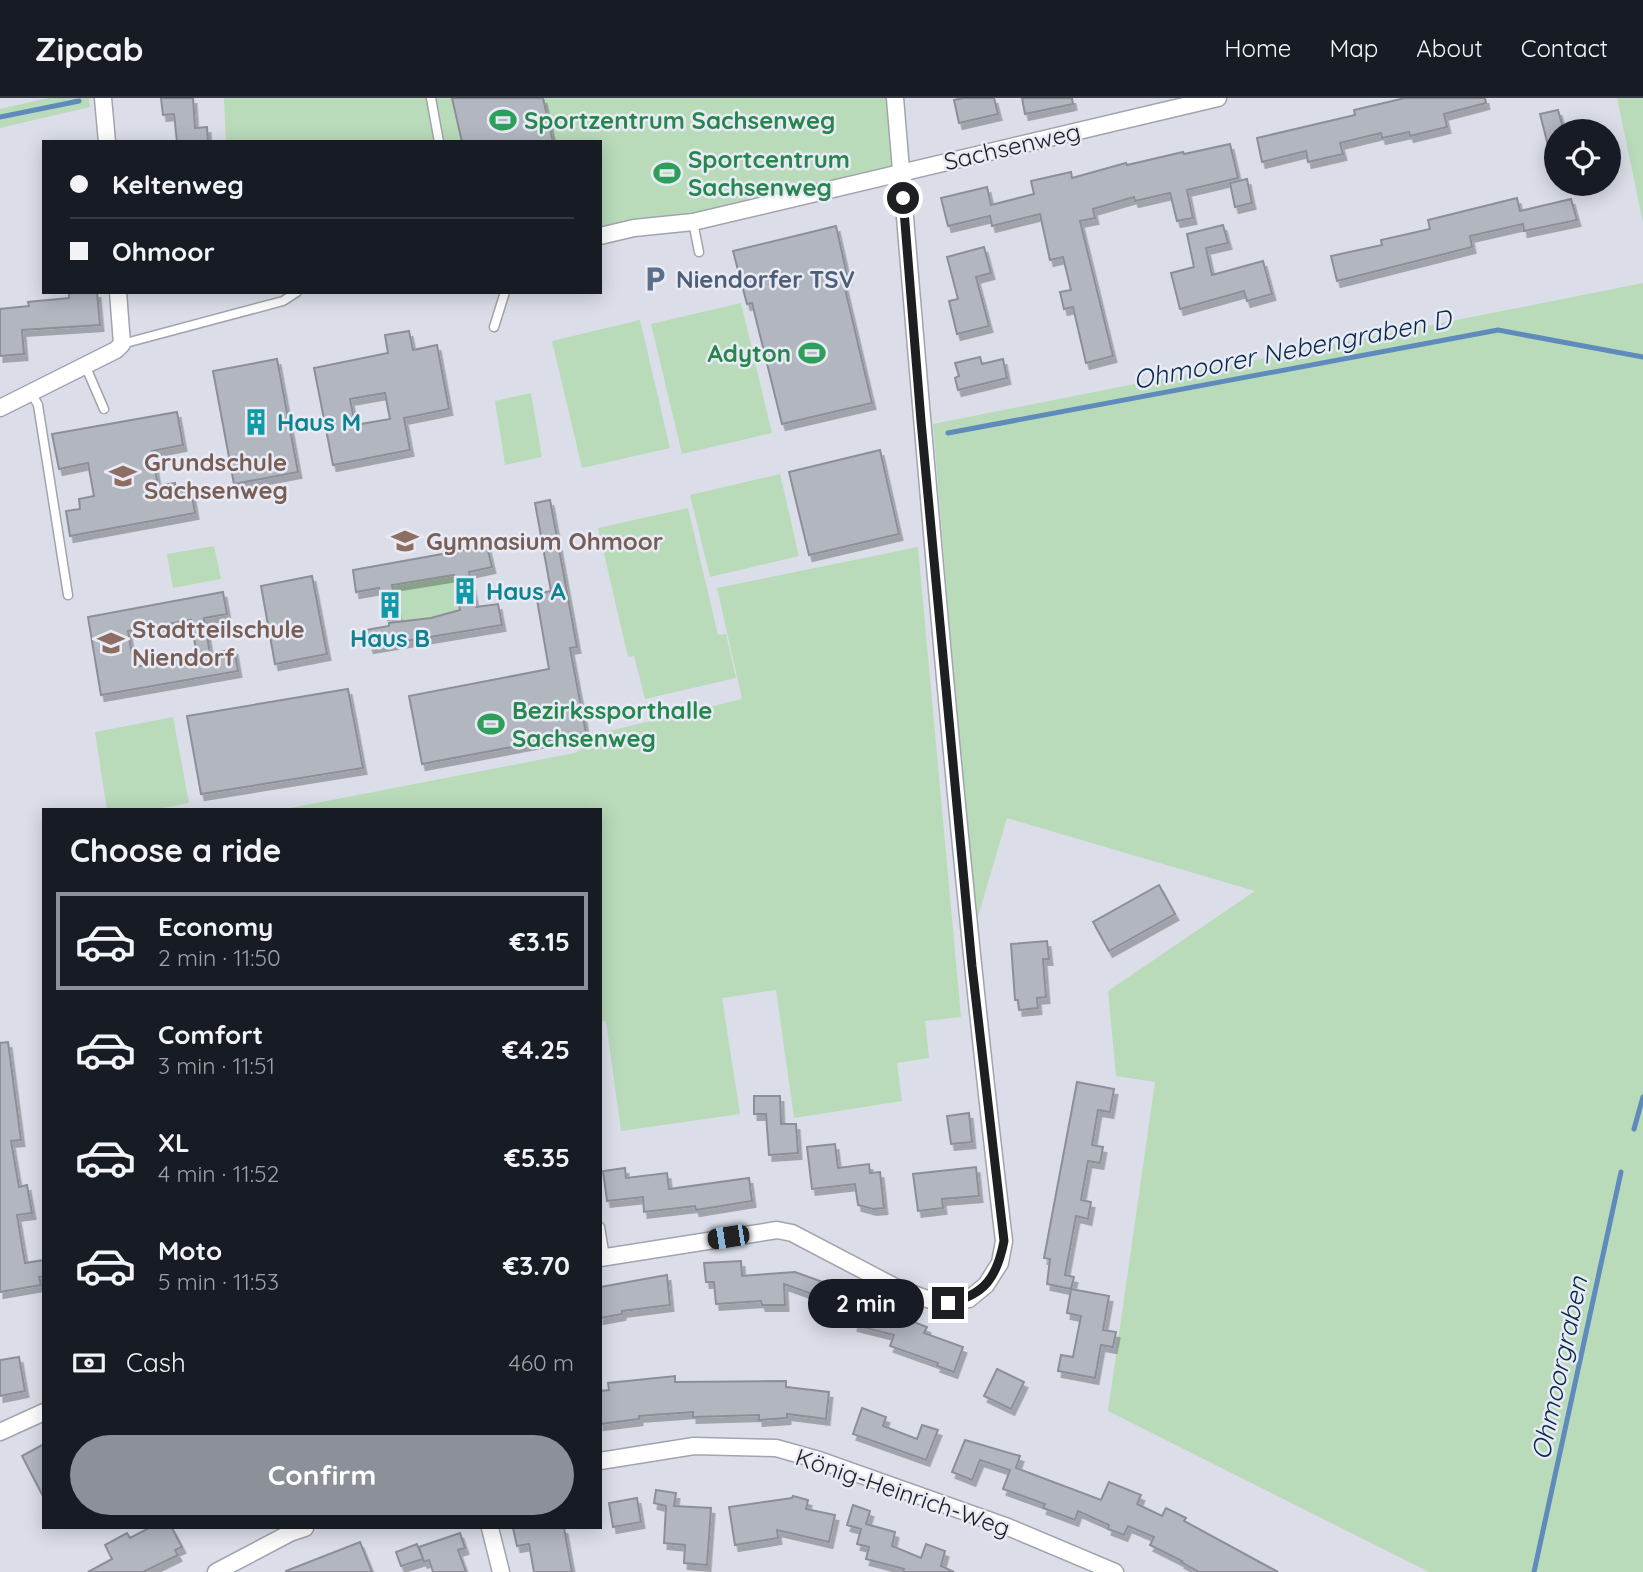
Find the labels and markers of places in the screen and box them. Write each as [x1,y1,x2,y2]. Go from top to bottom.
sports icon: Sportzentrum Sachsenweg [488,105,518,135]
place label: Sportzentrum Sachsenweg [524,105,835,135]
place label: Sportcentrum Sachsenweg [688,144,850,202]
sports icon: Sportcentrum Sachsenweg [652,158,682,188]
parking icon: Niendorfer TSV [640,264,670,294]
place label: Niendorfer TSV [676,264,855,294]
place label: Adyton [708,338,791,368]
sports icon: Adyton [797,338,827,368]
building icon: Haus M [241,407,271,437]
place label: Haus M [277,407,361,437]
place label: Grundschule Sachsenweg [144,447,288,505]
school or university icon: Grundschule Sachsenweg [108,461,138,491]
school or university icon: Gymnasium Ohmoor [390,526,420,556]
place label: Gymnasium Ohmoor [426,526,663,556]
building icon: Haus A [450,576,480,606]
place label: Haus A [486,576,566,606]
building icon: Haus B [375,590,405,620]
place label: Stadtteilschule Niendorf [132,614,305,672]
place label: Haus B [350,623,430,653]
school or university icon: Stadtteilschule Niendorf [96,628,126,658]
place label: Bezirkssporthalle Sachsenweg [512,695,713,753]
sports icon: Bezirkssporthalle Sachsenweg [476,709,506,739]

